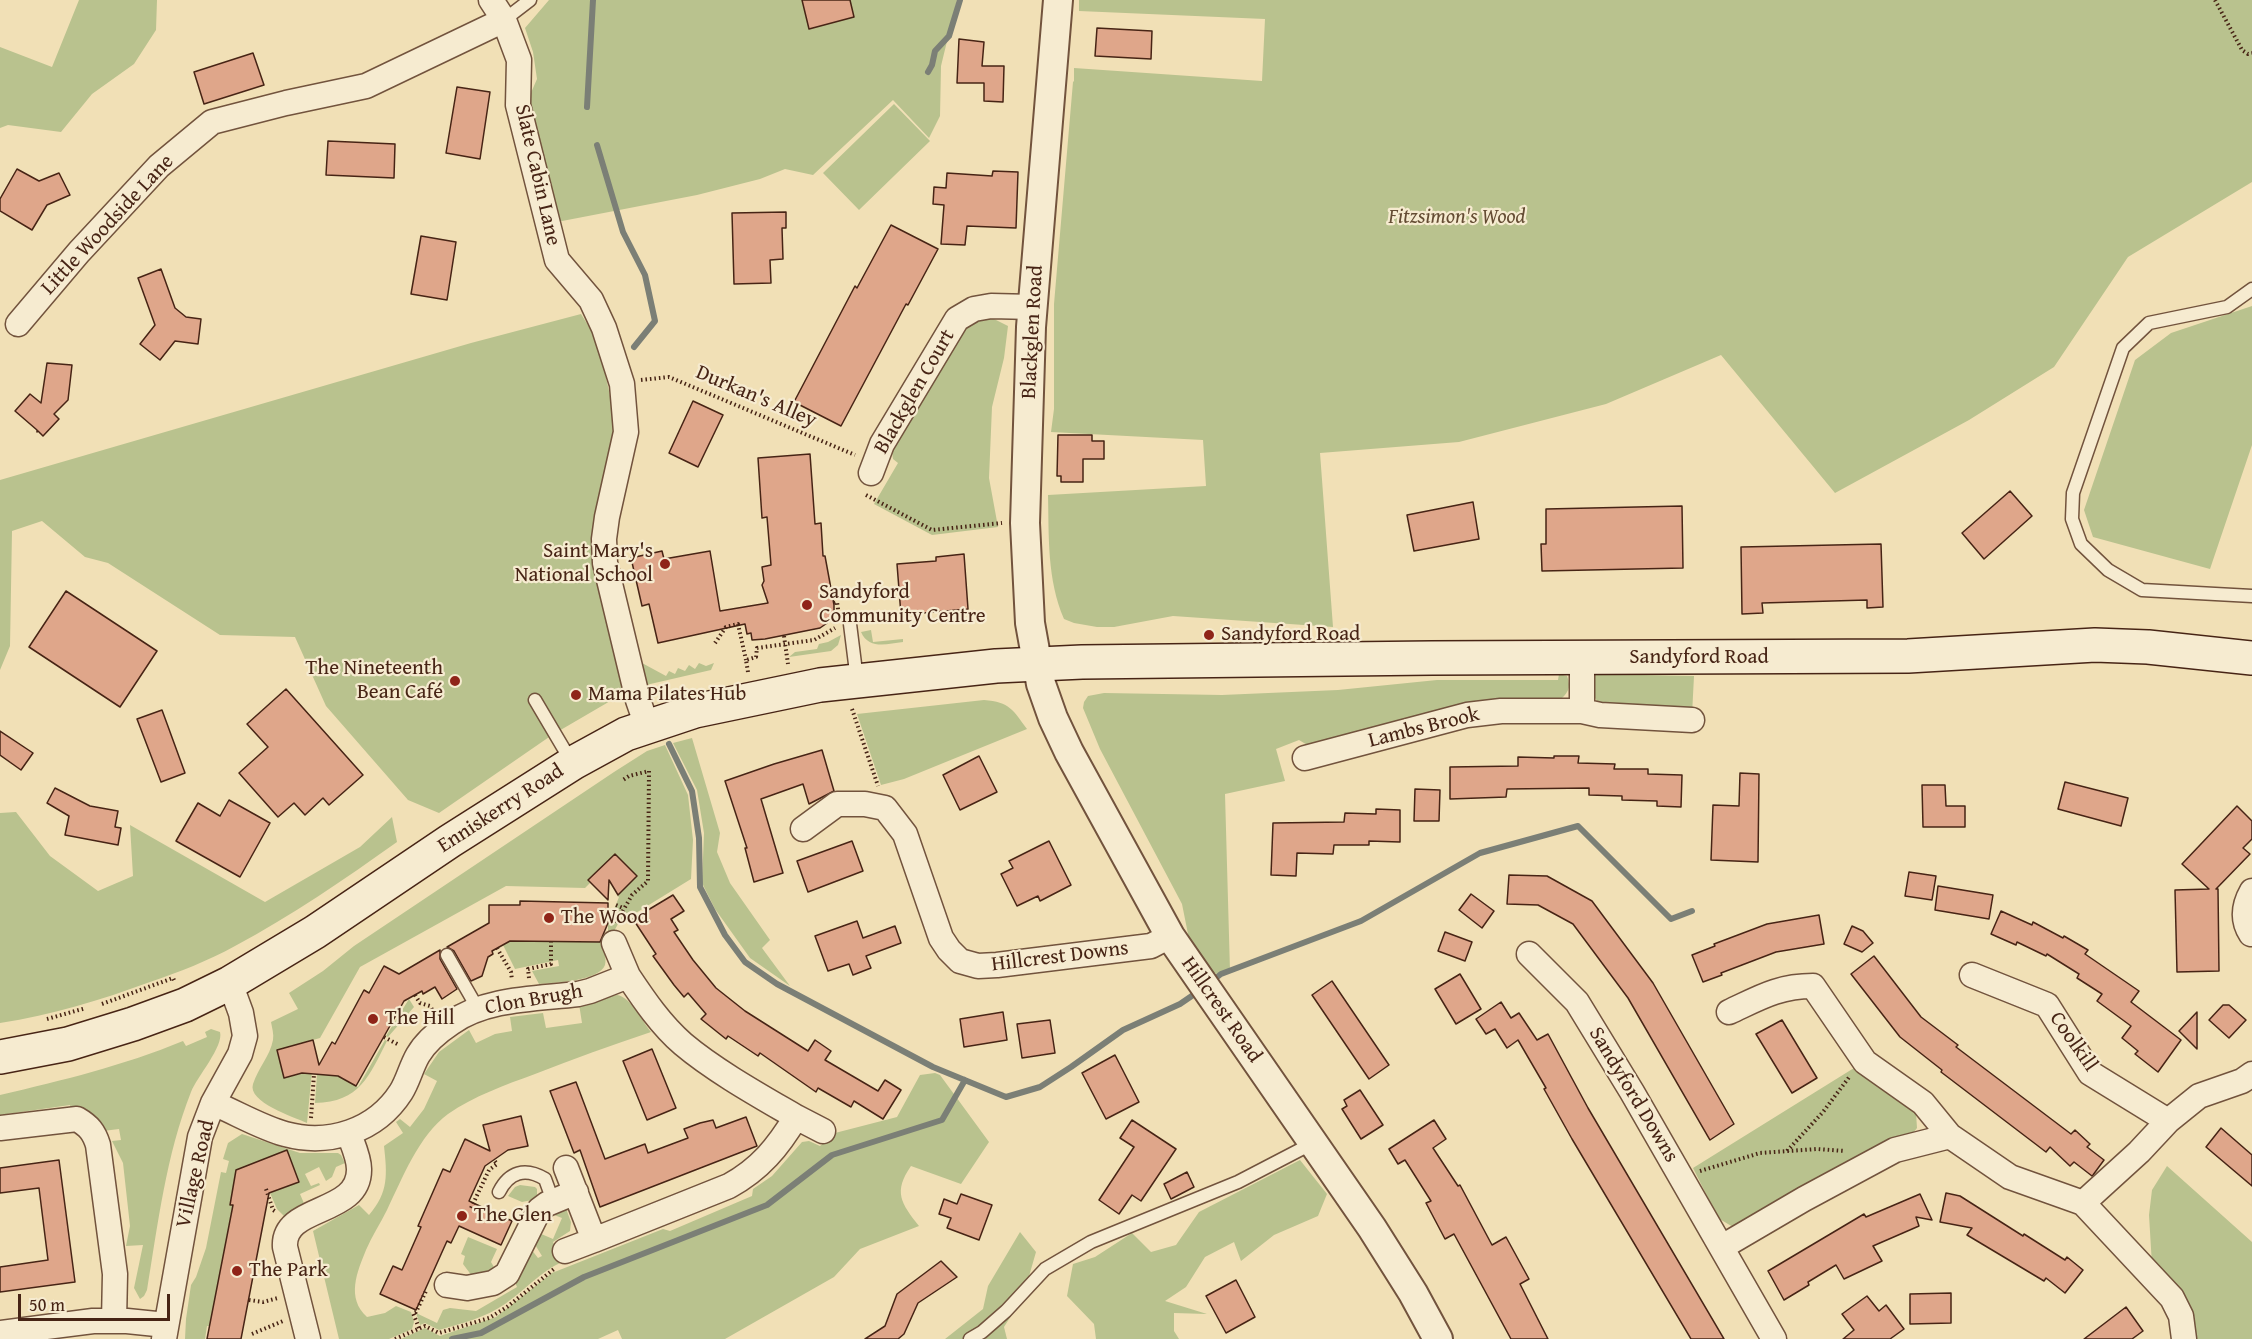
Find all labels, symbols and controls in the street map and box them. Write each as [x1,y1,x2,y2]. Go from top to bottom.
street label: Slate Cabin Lane [508,102,566,248]
street label: Little Woodside Lane [36,150,180,300]
park label: Fitzsimon's Wood [1388,205,1526,231]
street label: Blackglen Road [1017,264,1049,400]
street label: Blackglen Court [869,325,961,459]
street label: Durkan's Alley [692,360,820,434]
place label: Saint Mary's National School [515,539,653,589]
marker: Saint Mary's National School [658,557,672,571]
place label: Sandyford Community Centre [819,580,986,630]
marker: Sandyford Community Centre [800,598,814,612]
place label: Sandyford Road [1221,622,1360,648]
marker: Sandyford Road [1202,628,1216,642]
street label: Sandyford Road [1629,645,1769,671]
place label: The Nineteenth Bean Café [306,656,443,706]
marker: The Nineteenth Bean Café [448,674,462,688]
place label: Mama Pilates Hub [588,682,746,708]
marker: Mama Pilates Hub [569,688,583,702]
street label: Lambs Brook [1366,702,1482,754]
street label: Enniskerry Road [433,759,569,859]
place label: The Wood [561,905,649,931]
marker: The Wood [542,911,556,925]
street label: Hillcrest Downs [990,936,1130,978]
street label: Hillcrest Road [1175,952,1267,1068]
street label: Clon Brugh [483,979,585,1021]
place label: The Hill [385,1006,455,1032]
street label: Coolkill [2043,1007,2103,1077]
marker: The Hill [366,1012,380,1026]
street label: Sandyford Downs [1583,1023,1683,1167]
street label: Village Road [171,1117,221,1231]
place label: The Glen [474,1203,552,1229]
marker: The Glen [455,1209,469,1223]
place label: The Park [249,1258,328,1284]
marker: The Park [230,1264,244,1278]
scale bar [21,1282,172,1320]
text: 50 m [29,1291,65,1318]

